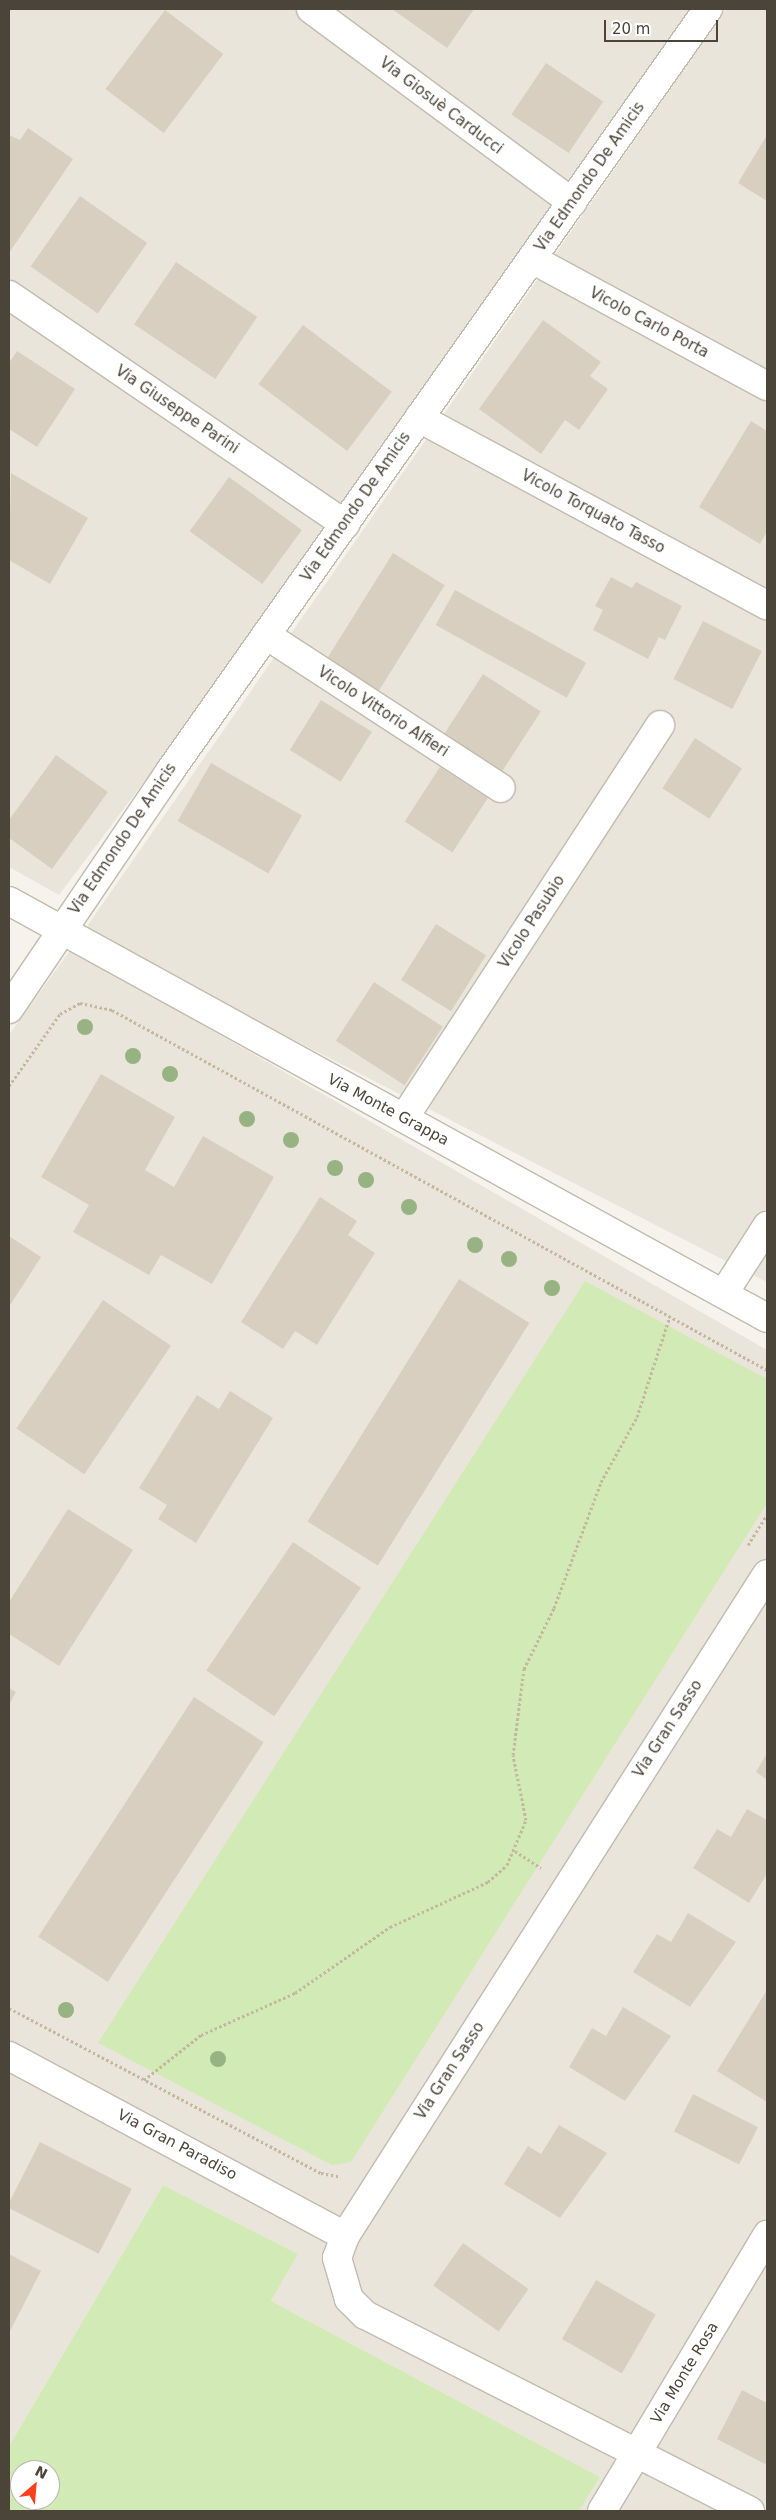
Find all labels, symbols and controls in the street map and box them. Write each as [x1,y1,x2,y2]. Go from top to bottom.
scale bar [606,10,720,42]
text: 20 m [612,20,650,38]
street label: Via Giosuè Carducci [376,54,506,158]
street label: Via Edmondo De Amicis [531,99,649,255]
street label: Vicolo Carlo Porta [586,284,712,362]
street label: Via Giuseppe Parini [112,362,242,458]
street label: Via Edmondo De Amicis [297,429,415,585]
street label: Vicolo Torquato Tasso [518,466,668,558]
street label: Vicolo Vittorio Alfieri [314,663,452,761]
street label: Via Edmondo De Amicis [66,760,180,918]
street label: Vicolo Pasubio [495,872,569,972]
street label: Via Monte Grappa [324,1070,452,1150]
street label: Via Gran Sasso [630,1677,706,1781]
street label: Via Gran Sasso [412,2019,488,2123]
street label: Via Gran Paradiso [114,2106,240,2184]
street label: Via Monte Rosa [648,2319,722,2427]
north arrow [10,2460,60,2510]
text: N [33,2463,50,2482]

